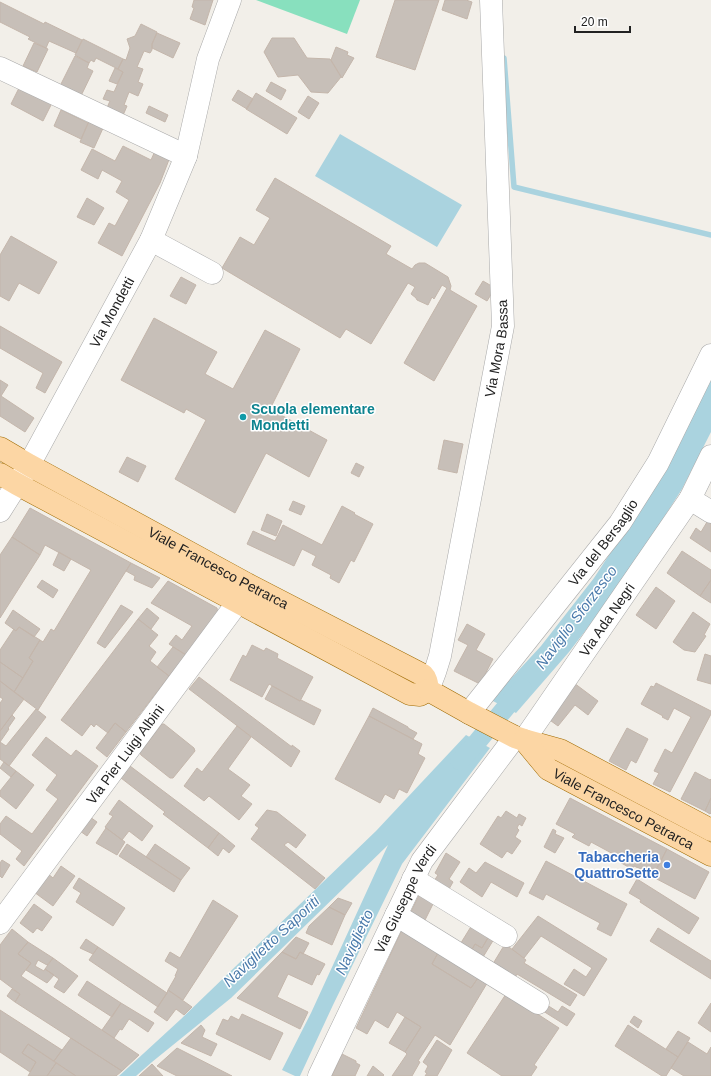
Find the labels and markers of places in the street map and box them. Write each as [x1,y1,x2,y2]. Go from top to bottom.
place label: Scuola elementare Mondetti [251,401,375,433]
marker: Scuola elementare Mondetti [238,412,248,422]
place label: Tabaccheria QuattroSette [574,849,659,881]
marker: Tabaccheria QuattroSette [662,860,672,870]

